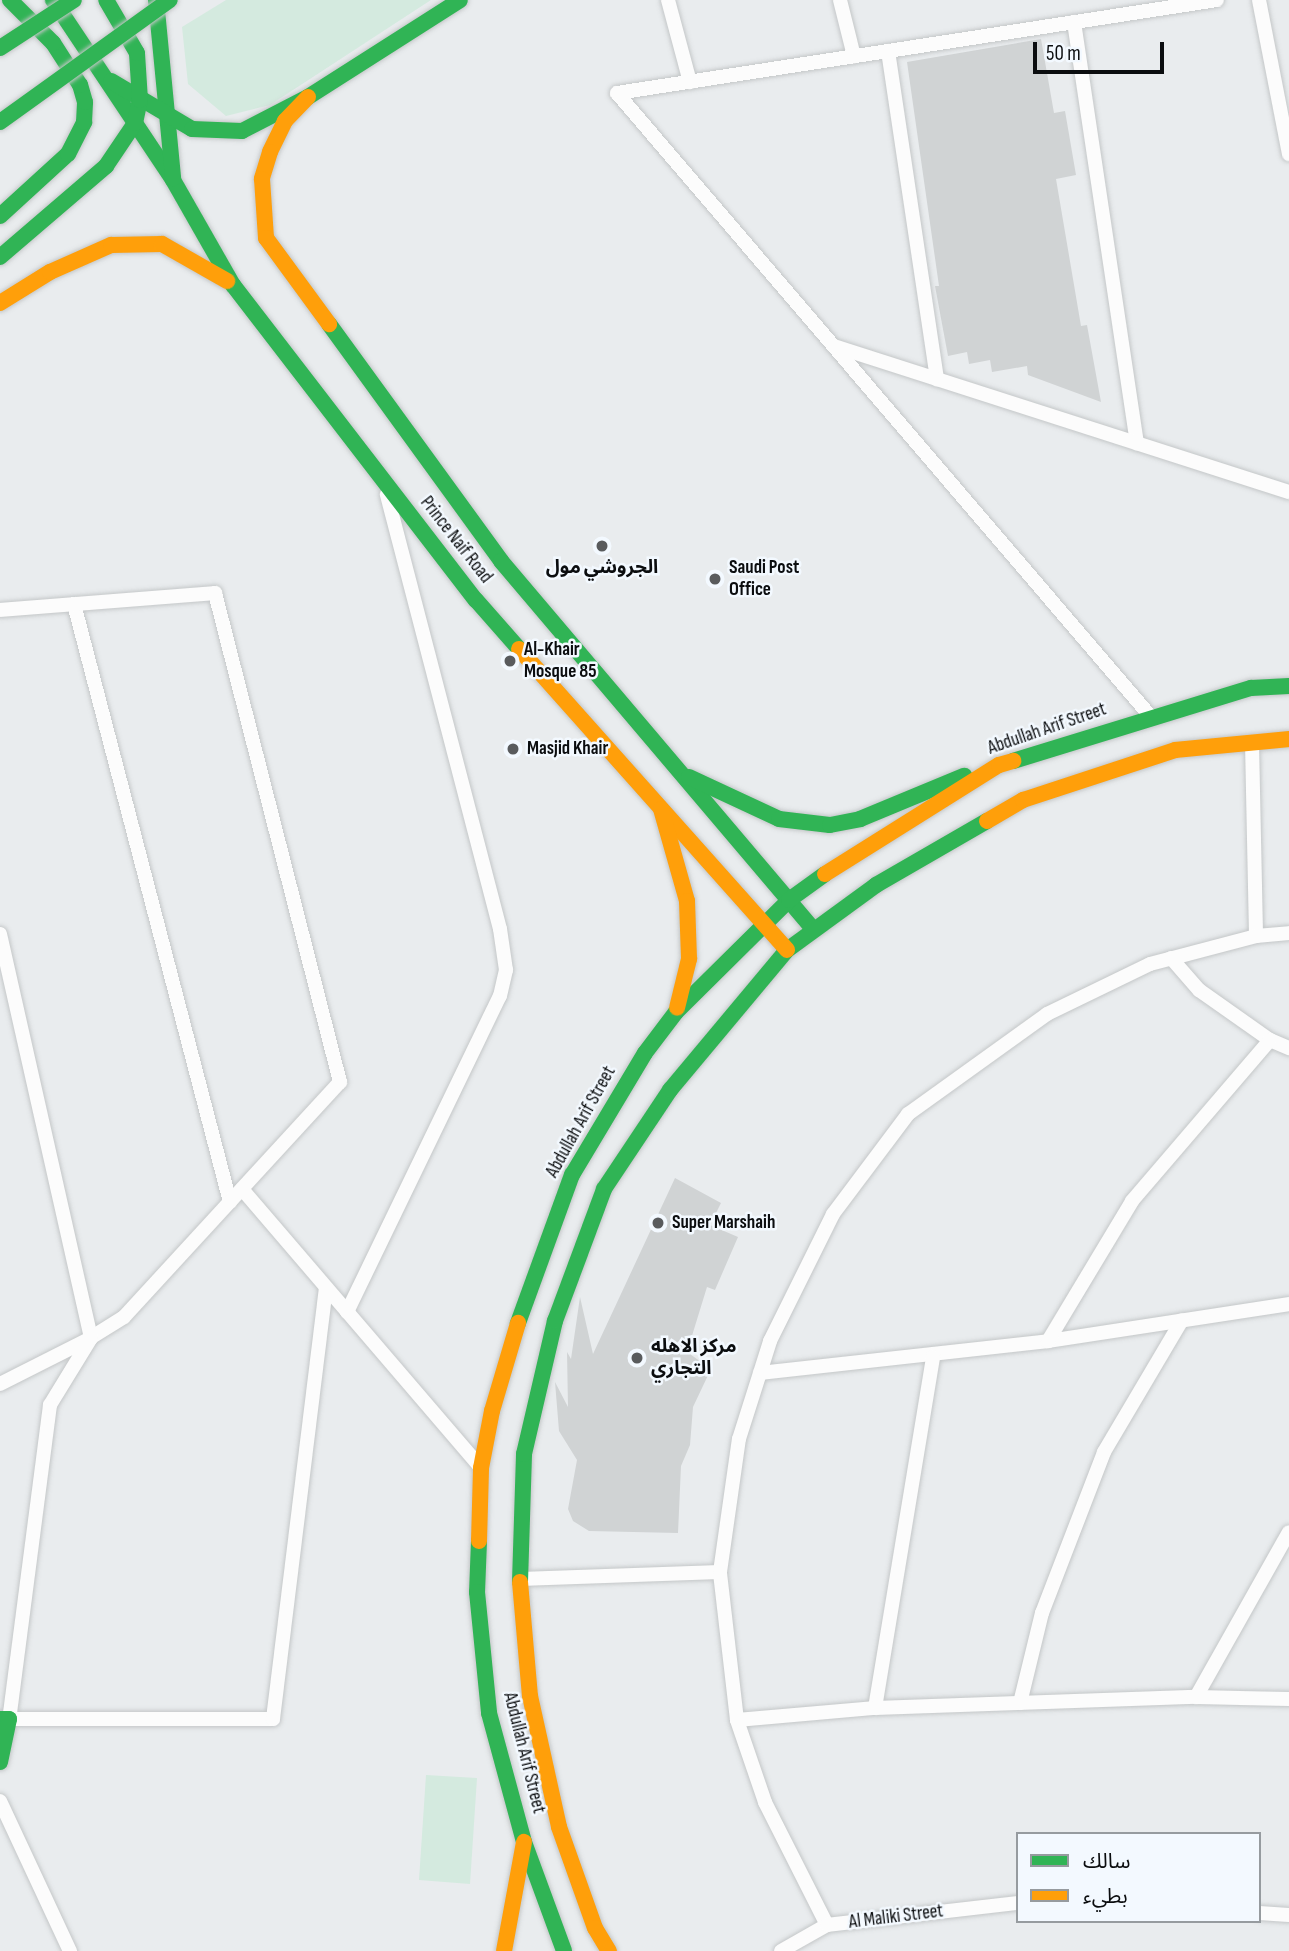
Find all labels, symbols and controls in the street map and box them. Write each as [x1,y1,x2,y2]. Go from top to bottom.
scale bar [1037,28,1168,72]
text: 50 m [1046,41,1081,66]
street label: Prince Naif Road [415,492,497,588]
marker: الجروشي مول [594,538,610,554]
place label: الجروشي مول [546,557,658,579]
place label: Saudi Post Office [729,557,799,601]
marker: Saudi Post Office [707,571,723,587]
place label: Al-Khair Mosque 85 [524,639,597,683]
marker: Al-Khair Mosque 85 [502,653,518,669]
street label: Abdullah Arif Street [985,698,1109,760]
place label: Masjid Khair [527,738,608,760]
marker: Masjid Khair [505,741,521,757]
street label: Abdullah Arif Street [541,1062,621,1182]
place label: Super Marshaih [672,1212,775,1234]
marker: Super Marshaih [650,1215,666,1231]
place label: مركز الاهله التجاري [651,1336,736,1380]
marker: مركز الاهله التجاري [629,1350,645,1366]
street label: Abdullah Arif Street [498,1690,550,1816]
legend [1016,1832,1261,1923]
text: سالك [1083,1849,1130,1874]
text: بطيء [1083,1884,1128,1909]
street label: Al Maliki Street [848,1900,944,1934]

